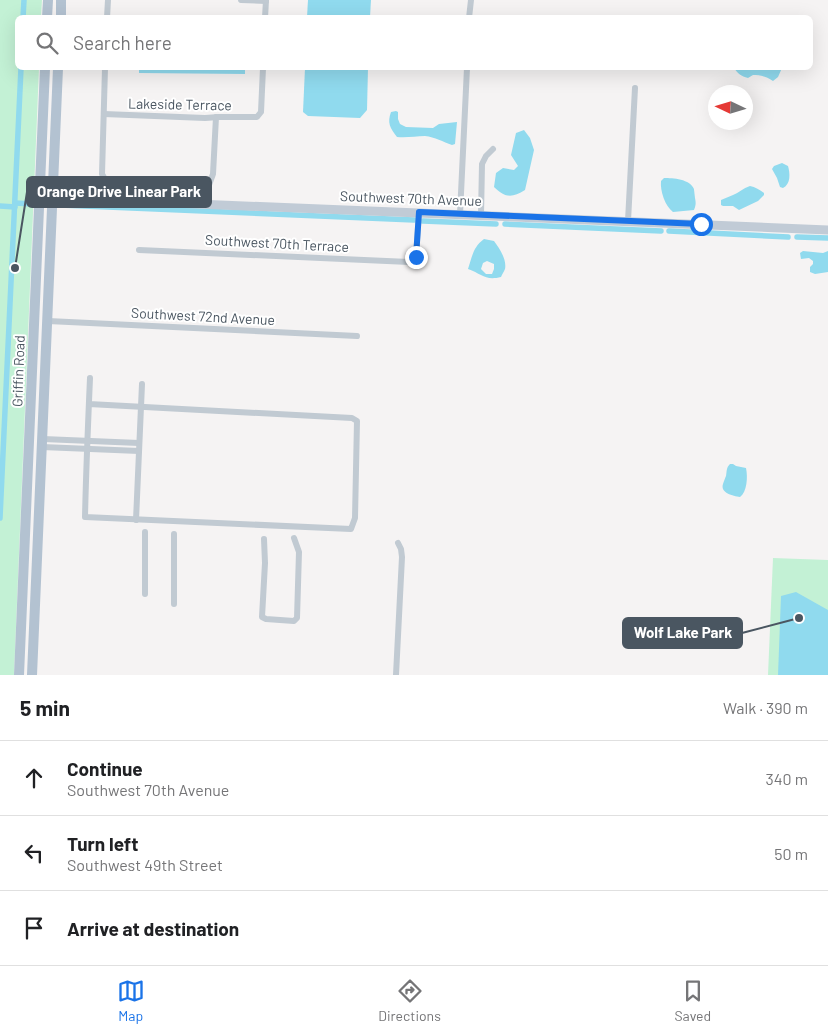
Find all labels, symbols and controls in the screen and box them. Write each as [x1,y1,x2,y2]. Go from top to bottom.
search box [15,15,813,70]
icon: search [33,29,61,57]
text: Search here [73,31,172,54]
north arrow [708,85,753,130]
street label: Lakeside Terrace [128,95,232,113]
callout: Orange Drive Linear Park [27,177,211,207]
text: Orange Drive Linear Park [37,182,201,200]
street label: Southwest 70th Avenue [340,187,482,209]
route start [690,213,713,236]
street label: Southwest 70th Terrace [205,231,349,255]
route end [405,246,428,269]
street label: Southwest 72nd Avenue [131,304,275,328]
street label: Griffin Road [8,335,28,407]
callout: Wolf Lake Park [623,618,742,648]
text: Wolf Lake Park [634,623,732,641]
text: 5 min [20,695,70,720]
text: Walk · 390 m [723,698,808,717]
text: Continue [67,757,143,780]
icon: ahead [20,764,48,792]
text: 340 m [765,769,808,788]
text: Southwest 70th Avenue [67,780,229,799]
text: Turn left [67,832,138,855]
icon: left [20,839,48,867]
text: 50 m [774,844,808,863]
text: Southwest 49th Street [67,855,223,874]
icon: arrive [20,914,48,942]
text: Arrive at destination [67,917,239,940]
tab: Map [117,977,145,1024]
tab: Directions [378,977,441,1024]
tab: Saved [674,977,711,1024]

